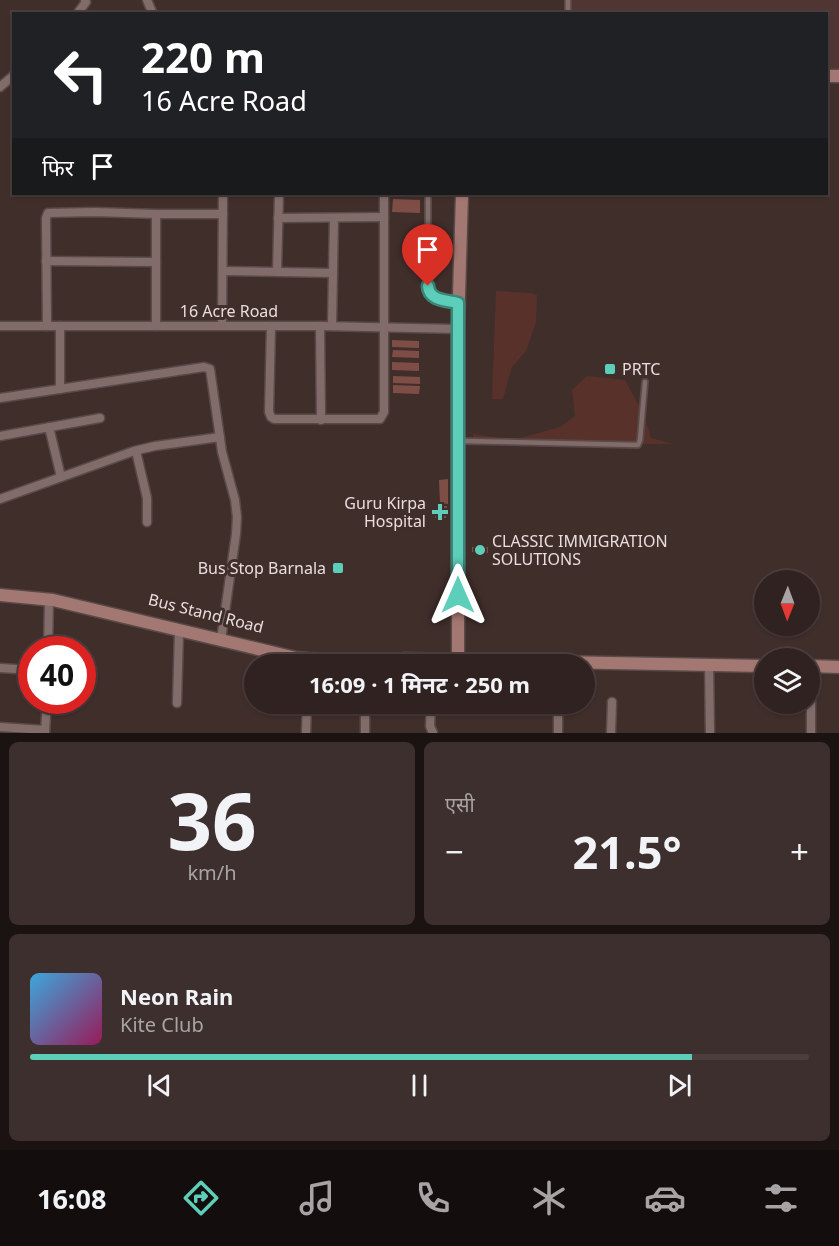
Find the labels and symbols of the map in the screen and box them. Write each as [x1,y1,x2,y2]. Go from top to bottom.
pin [402,224,453,286]
street label: 16 Acre Road [180,300,278,322]
place label: PRTC [622,358,660,380]
marker: PRTC [603,362,617,376]
place label: Guru Kirpa Hospital [344,492,426,532]
marker: Guru Kirpa Hospital [431,503,449,521]
place label: CLASSIC IMMIGRATION SOLUTIONS [492,530,668,570]
marker: CLASSIC IMMIGRATION SOLUTIONS [473,543,487,557]
place label: Bus Stop Barnala [198,557,326,579]
marker: Bus Stop Barnala [331,561,345,575]
position arrow [426,563,490,627]
north arrow [754,570,820,636]
street label: Bus Stand Road [146,588,266,638]
speed limit sign: 40 [18,636,96,714]

